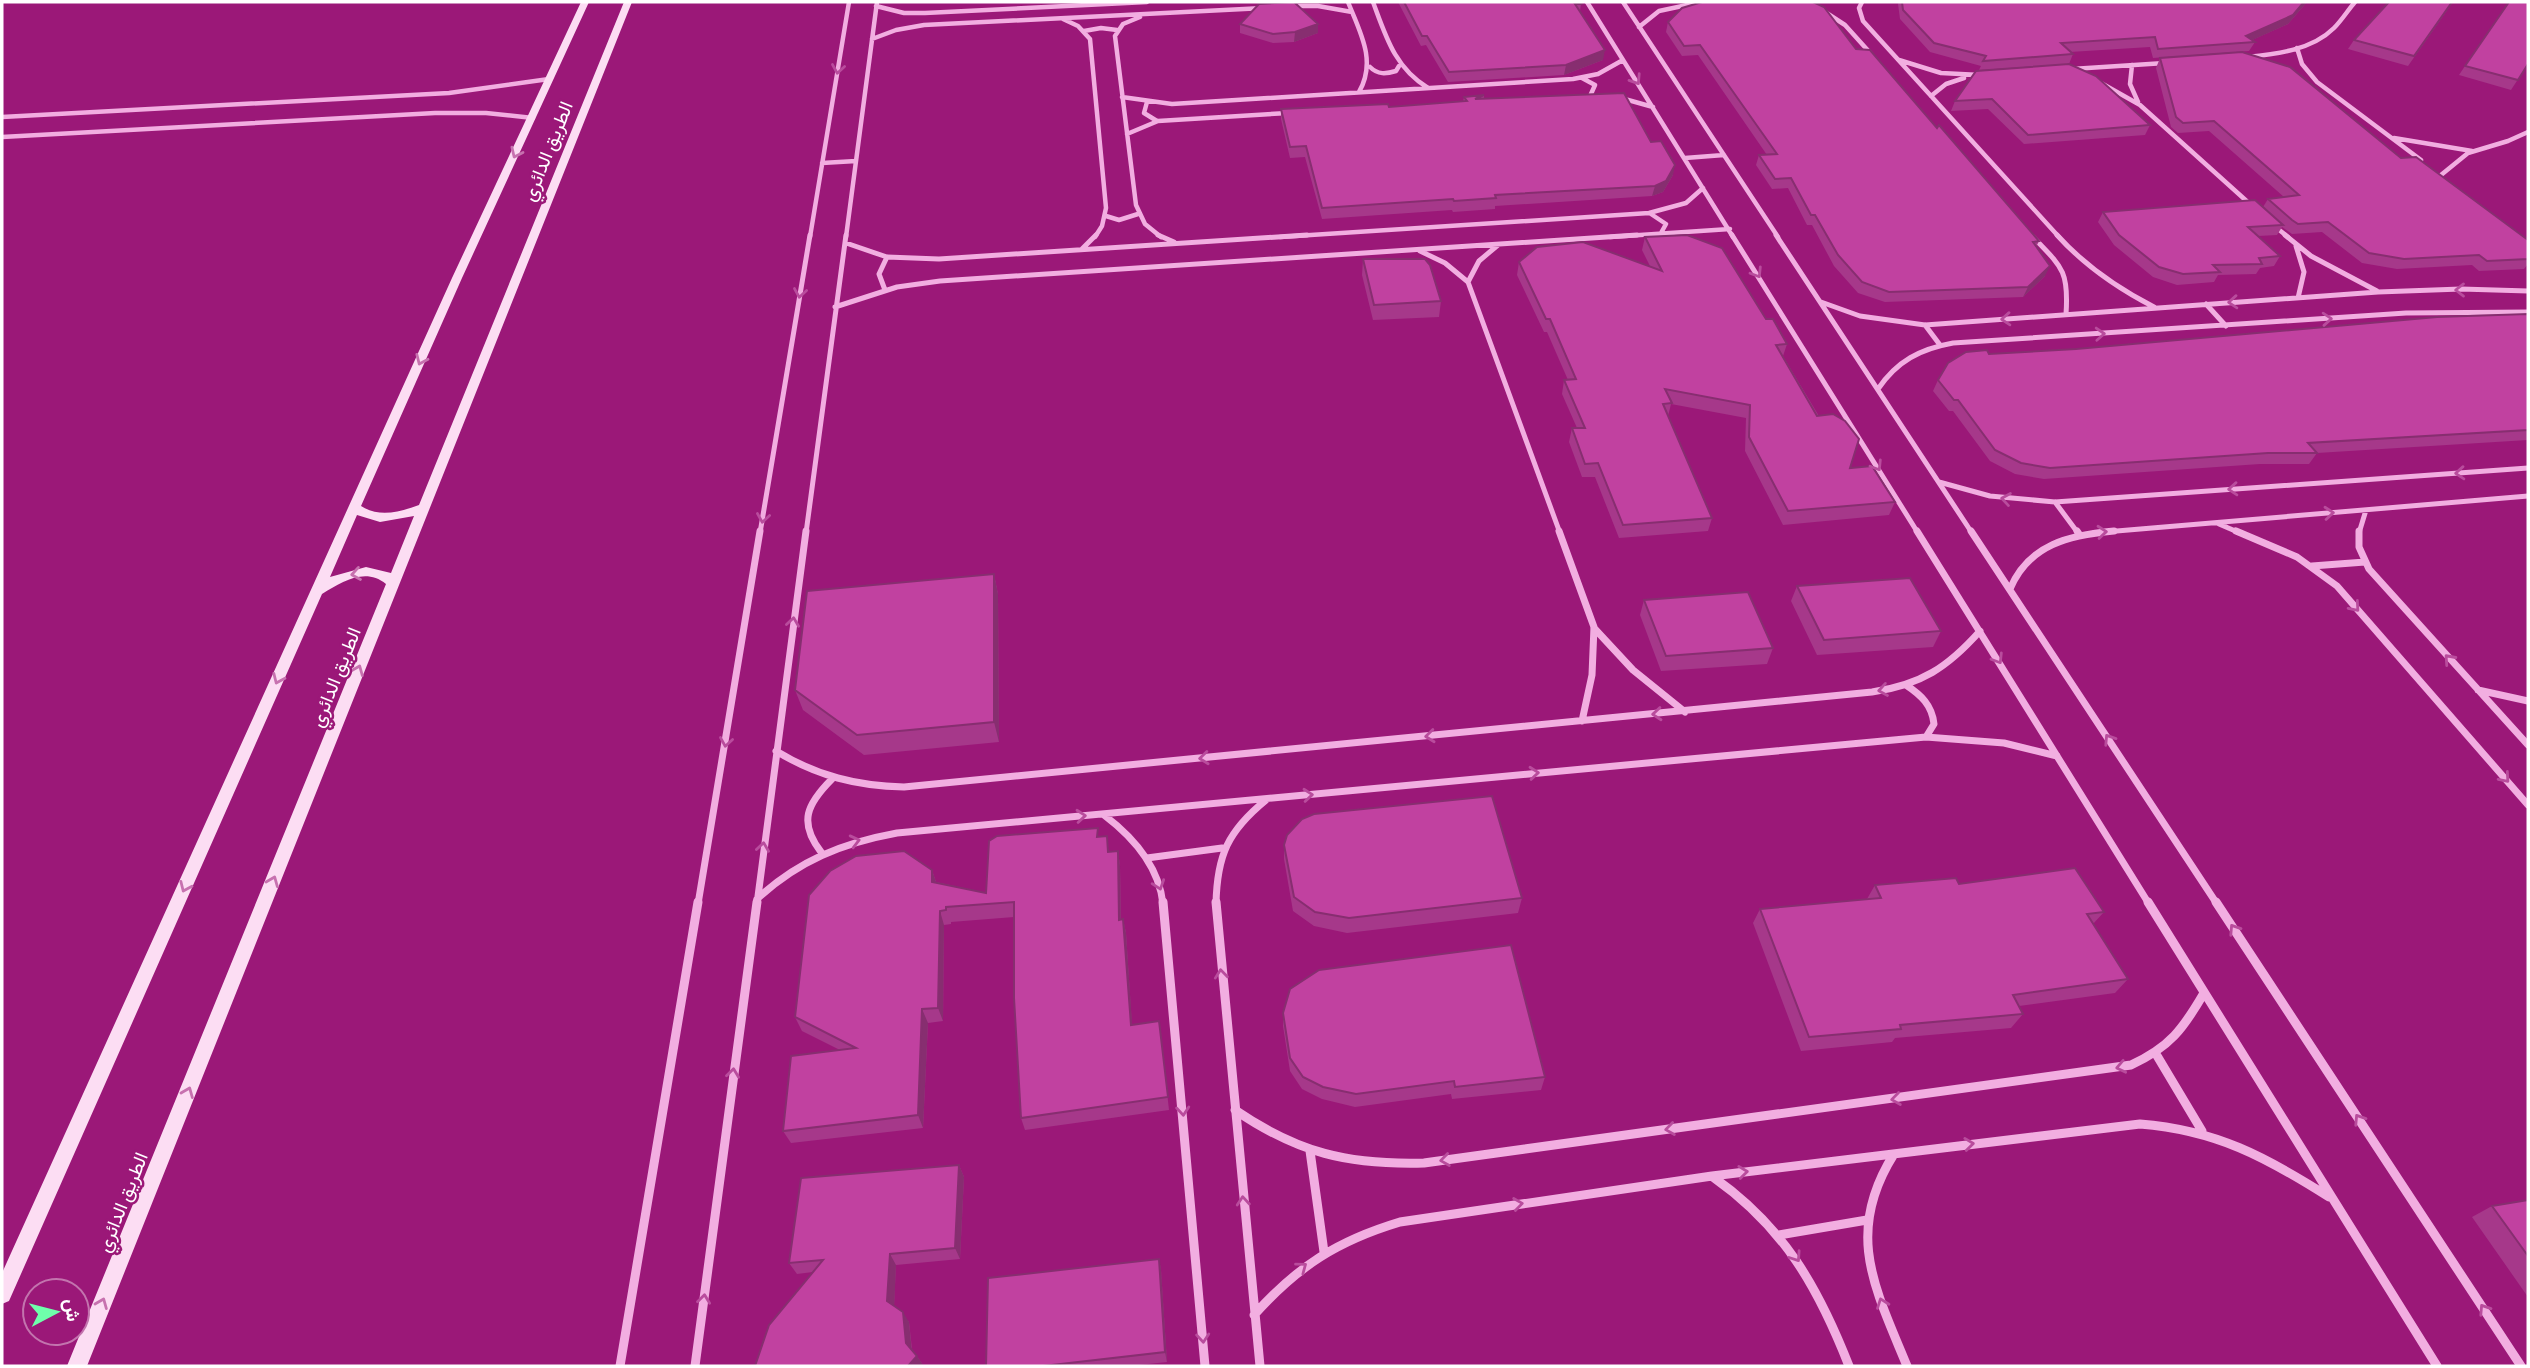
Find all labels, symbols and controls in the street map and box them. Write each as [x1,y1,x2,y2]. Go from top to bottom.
one-way arrow [831,63,846,75]
one-way arrow [1628,73,1641,86]
street label: الطريق الدائري [516,98,582,206]
one-way arrow [511,146,525,158]
one-way arrow [1748,266,1761,279]
one-way arrow [2454,282,2465,298]
one-way arrow [793,288,808,299]
one-way arrow [2227,295,2238,310]
one-way arrow [2000,311,2011,326]
one-way arrow [2322,312,2333,327]
one-way arrow [2095,327,2106,342]
one-way arrow [415,352,429,365]
one-way arrow [1869,459,1882,472]
one-way arrow [2454,465,2465,480]
one-way arrow [2227,481,2238,496]
one-way arrow [2001,491,2012,506]
one-way arrow [2324,506,2335,521]
one-way arrow [756,512,771,524]
one-way arrow [2097,525,2108,540]
one-way arrow [350,566,362,581]
one-way arrow [2347,599,2359,612]
one-way arrow [786,616,801,628]
street label: الطريق الدائري [304,624,370,732]
one-way arrow [1989,652,2002,665]
one-way arrow [2445,654,2458,667]
one-way arrow [350,665,364,678]
one-way arrow [273,672,287,684]
one-way arrow [1877,682,1889,697]
one-way arrow [1651,707,1663,722]
one-way arrow [1424,728,1435,743]
one-way arrow [2104,734,2117,747]
one-way arrow [719,736,734,748]
one-way arrow [1198,750,1209,765]
one-way arrow [1529,766,1540,781]
one-way arrow [2497,770,2509,783]
one-way arrow [1303,788,1314,803]
one-way arrow [1076,809,1087,824]
one-way arrow [849,834,861,849]
one-way arrow [756,842,771,853]
one-way arrow [264,876,278,888]
one-way arrow [179,879,193,892]
one-way arrow [1151,879,1165,891]
one-way arrow [2229,924,2242,937]
one-way arrow [1214,969,1229,980]
one-way arrow [2115,1058,2127,1073]
one-way arrow [726,1067,741,1079]
one-way arrow [179,1087,193,1099]
one-way arrow [1890,1091,1901,1106]
one-way arrow [1175,1106,1190,1117]
one-way arrow [2354,1114,2367,1127]
one-way arrow [1664,1122,1676,1137]
one-way arrow [1963,1137,1975,1152]
street label: الطريق الدائري [91,1149,157,1257]
one-way arrow [1439,1152,1451,1167]
one-way arrow [1737,1165,1749,1180]
one-way arrow [1236,1195,1251,1207]
one-way arrow [1512,1196,1524,1211]
one-way arrow [1788,1249,1800,1262]
one-way arrow [1295,1262,1307,1275]
north arrow [21,1277,91,1347]
one-way arrow [696,1293,711,1304]
text: ش [60,1297,86,1323]
one-way arrow [1877,1297,1891,1309]
one-way arrow [94,1298,108,1310]
one-way arrow [2480,1304,2492,1317]
one-way arrow [1195,1333,1210,1344]

